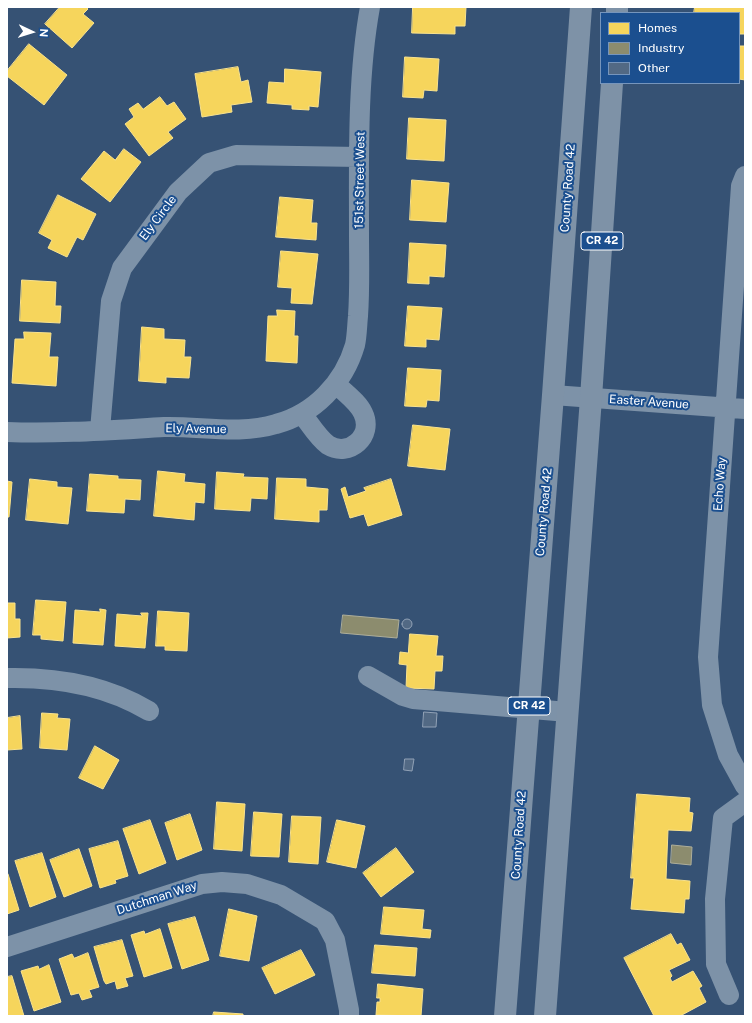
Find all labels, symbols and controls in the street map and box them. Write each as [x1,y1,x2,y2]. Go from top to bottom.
north arrow [12,12,52,52]
legend [600,12,740,84]
text: Homes [638,21,677,35]
text: N [38,28,50,38]
text: Industry [638,41,684,55]
text: Other [638,61,670,75]
street label: 151st Street West [352,131,368,229]
street label: County Road 42 [558,143,578,233]
street label: Ely Circle [136,193,180,243]
road number: CR 42 [581,232,623,250]
street label: Easter Avenue [609,392,689,412]
street label: Ely Avenue [165,421,227,437]
street label: Echo Way [711,456,729,512]
street label: County Road 42 [533,467,555,557]
road number: CR 42 [508,697,550,715]
street label: County Road 42 [509,790,529,880]
street label: Dutchman Way [115,878,199,918]

